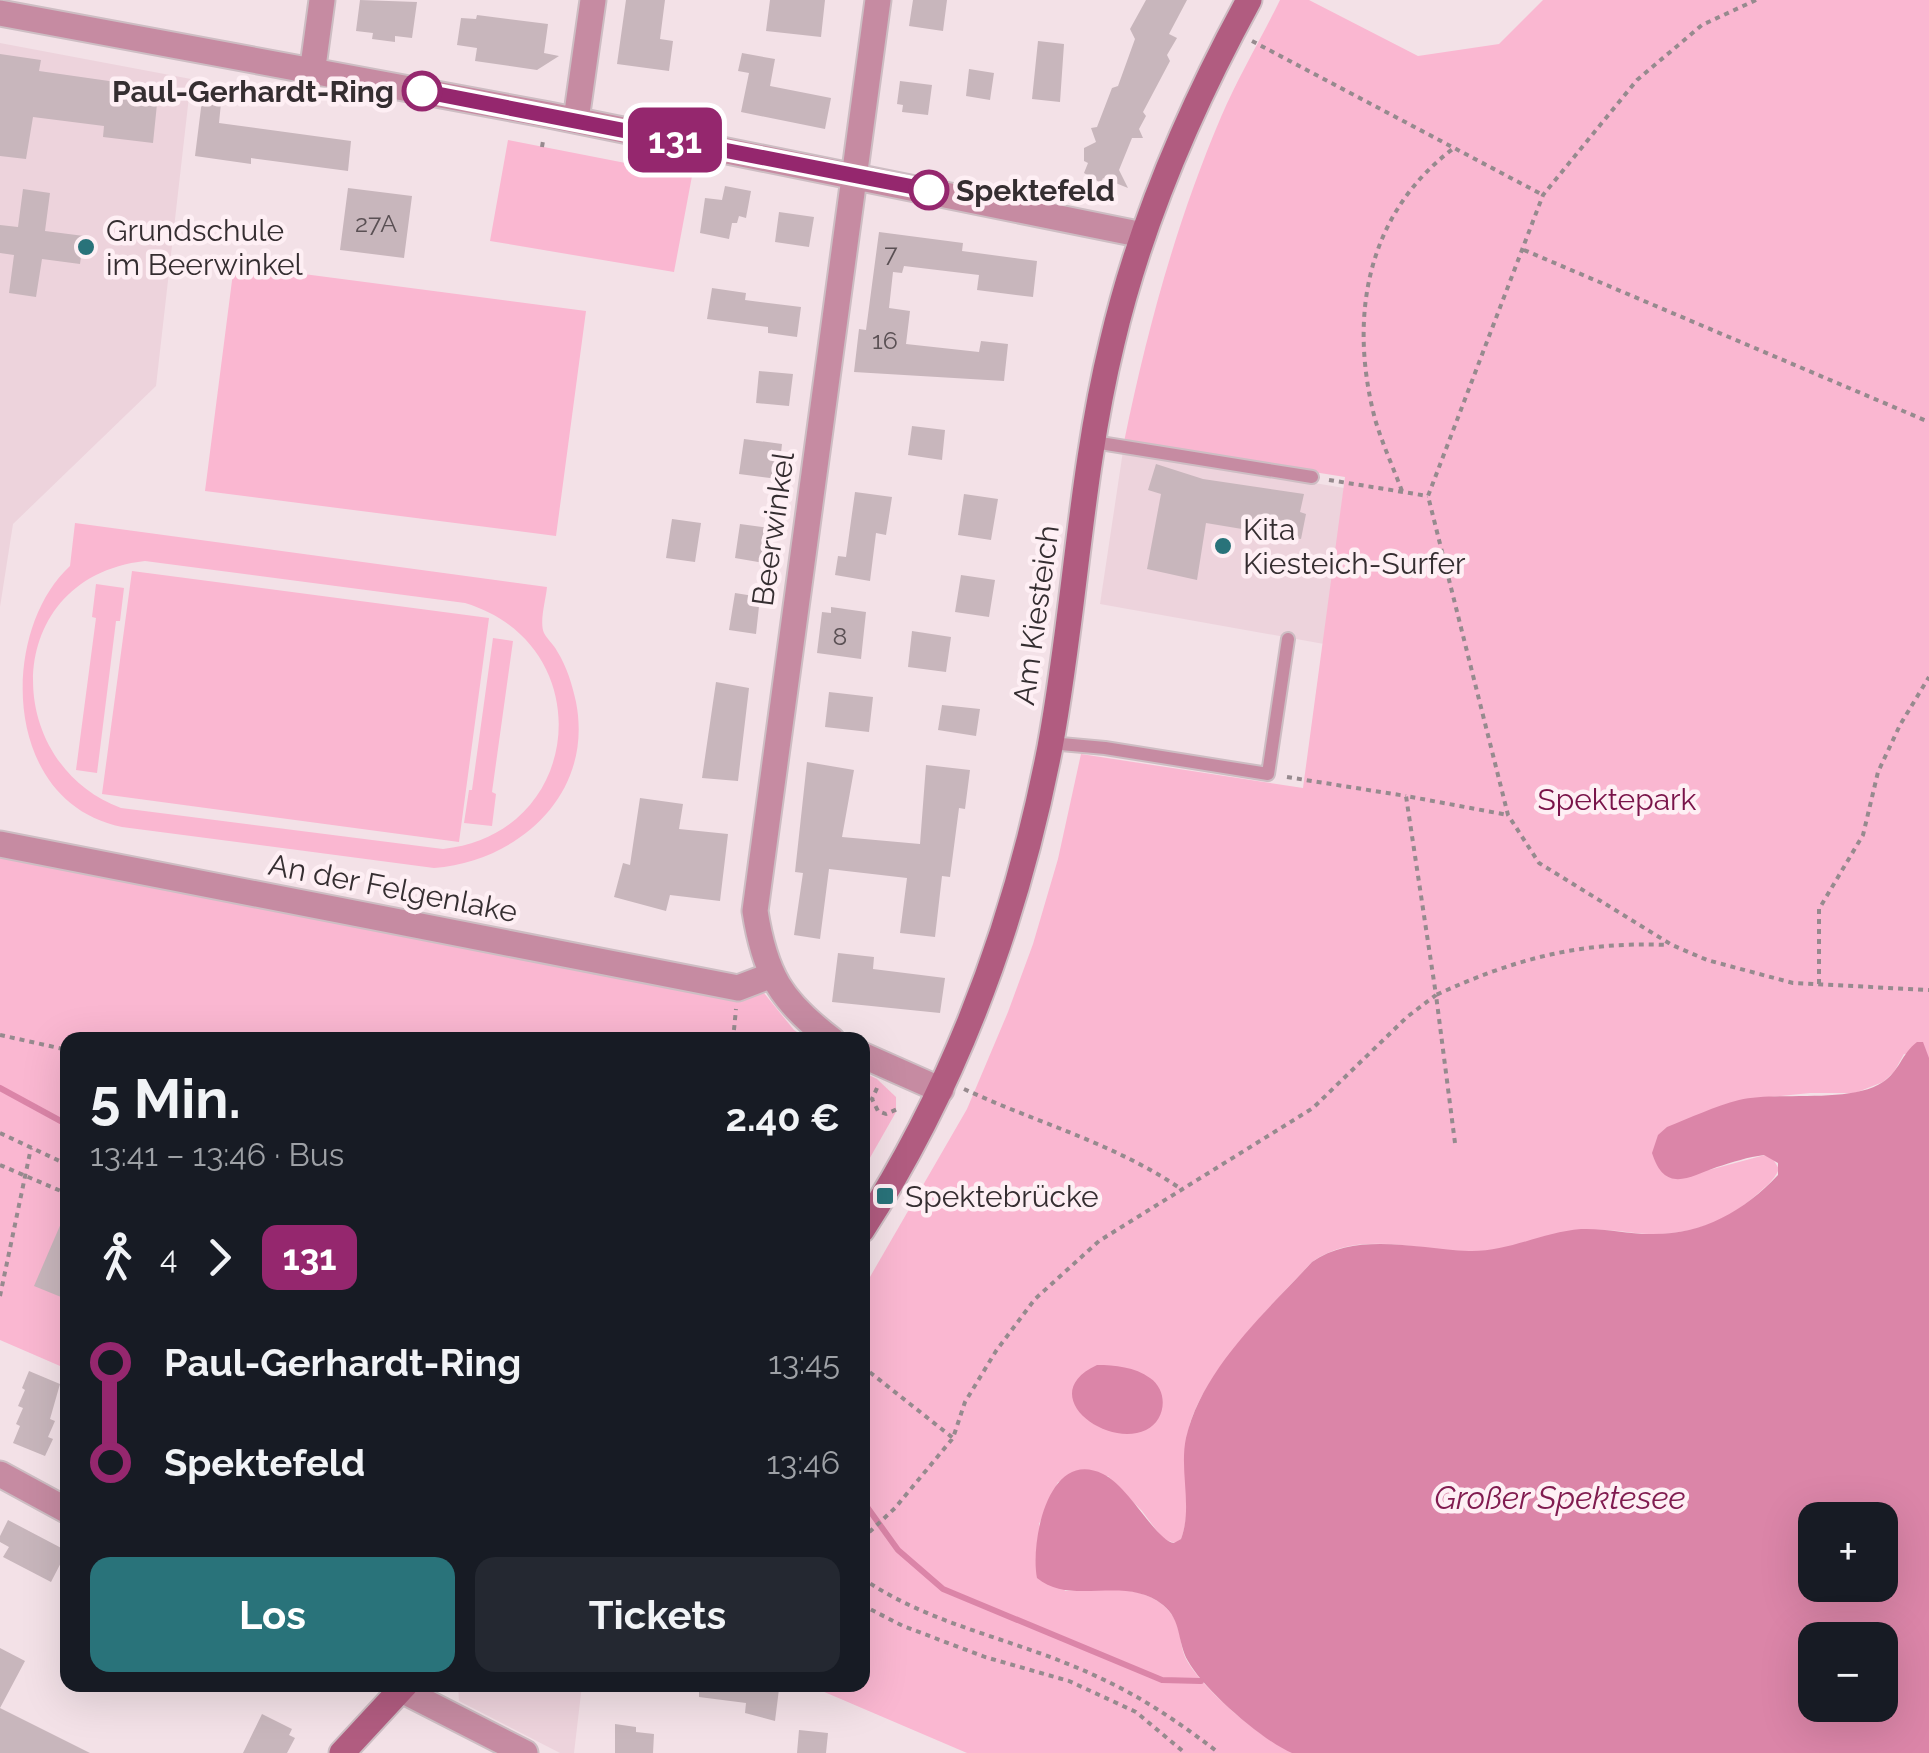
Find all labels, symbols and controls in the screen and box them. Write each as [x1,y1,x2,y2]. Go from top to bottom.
marker: Paul-Gerhardt-Ring [403,72,441,110]
place label: Paul-Gerhardt-Ring [112,74,394,109]
line badge: 131 [618,108,732,172]
text: 131 [648,120,702,161]
marker: Spektefeld [910,171,948,209]
place label: Spektefeld [956,173,1115,208]
house number: 27A [355,208,397,238]
place label: Grundschule im Beerwinkel [106,213,304,282]
marker: Grundschule im Beerwinkel [75,236,97,258]
house number: 7 [884,238,898,268]
house number: 16 [872,325,898,355]
street label: Beerwinkel [745,449,801,608]
place label: Kita Kiesteich-Surfer [1243,512,1466,581]
street label: Am Kiesteich [1006,523,1066,707]
marker: Kita Kiesteich-Surfer [1212,535,1234,557]
house number: 8 [833,621,847,651]
park label: Spektepark [1538,782,1697,817]
street label: An der Felgenlake [266,847,520,929]
text: 5 Min. [90,1066,241,1131]
text: 2.40 € [726,1095,840,1140]
text: 13:41 – 13:46 · Bus [90,1136,344,1173]
place label: Spektebrücke [905,1179,1099,1214]
marker: Spektebrücke [874,1185,896,1207]
icon: walk [90,1230,145,1285]
icon: forward [192,1230,247,1285]
text: 131 [282,1237,337,1278]
text: 4 [160,1239,177,1276]
text: Paul-Gerhardt-Ring [164,1340,521,1385]
text: 13:45 [768,1344,840,1381]
text: Spektefeld [164,1440,365,1485]
text: 13:46 [766,1444,840,1481]
water label: Großer Spektesee [1434,1479,1686,1516]
map controls [1798,1502,1898,1722]
button: + [1798,1502,1898,1602]
button: Los [90,1557,455,1672]
button: Tickets [475,1557,840,1672]
button: − [1798,1622,1898,1722]

